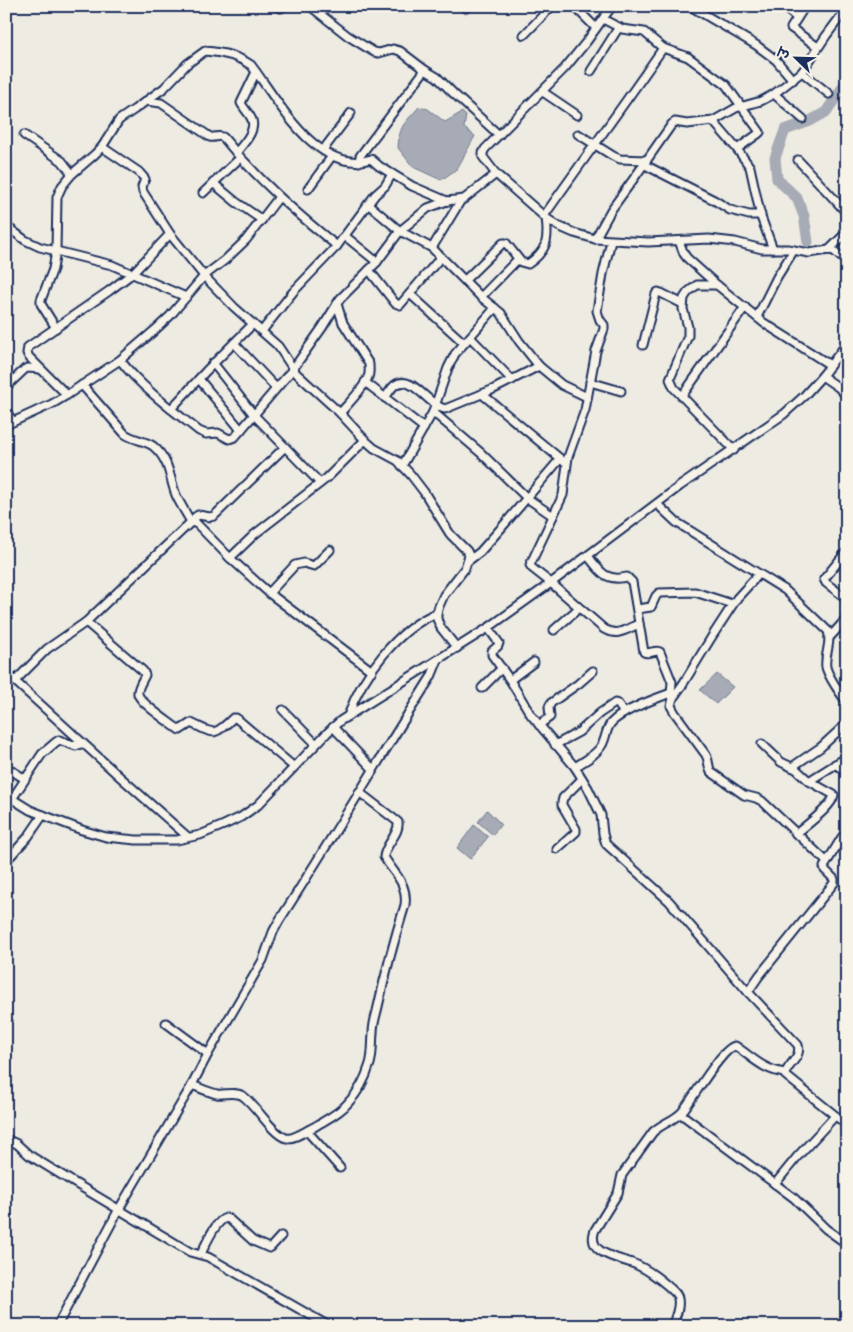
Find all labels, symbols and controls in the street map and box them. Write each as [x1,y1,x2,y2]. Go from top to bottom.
north arrow [770,32,820,82]
text: उ [774,44,795,63]

